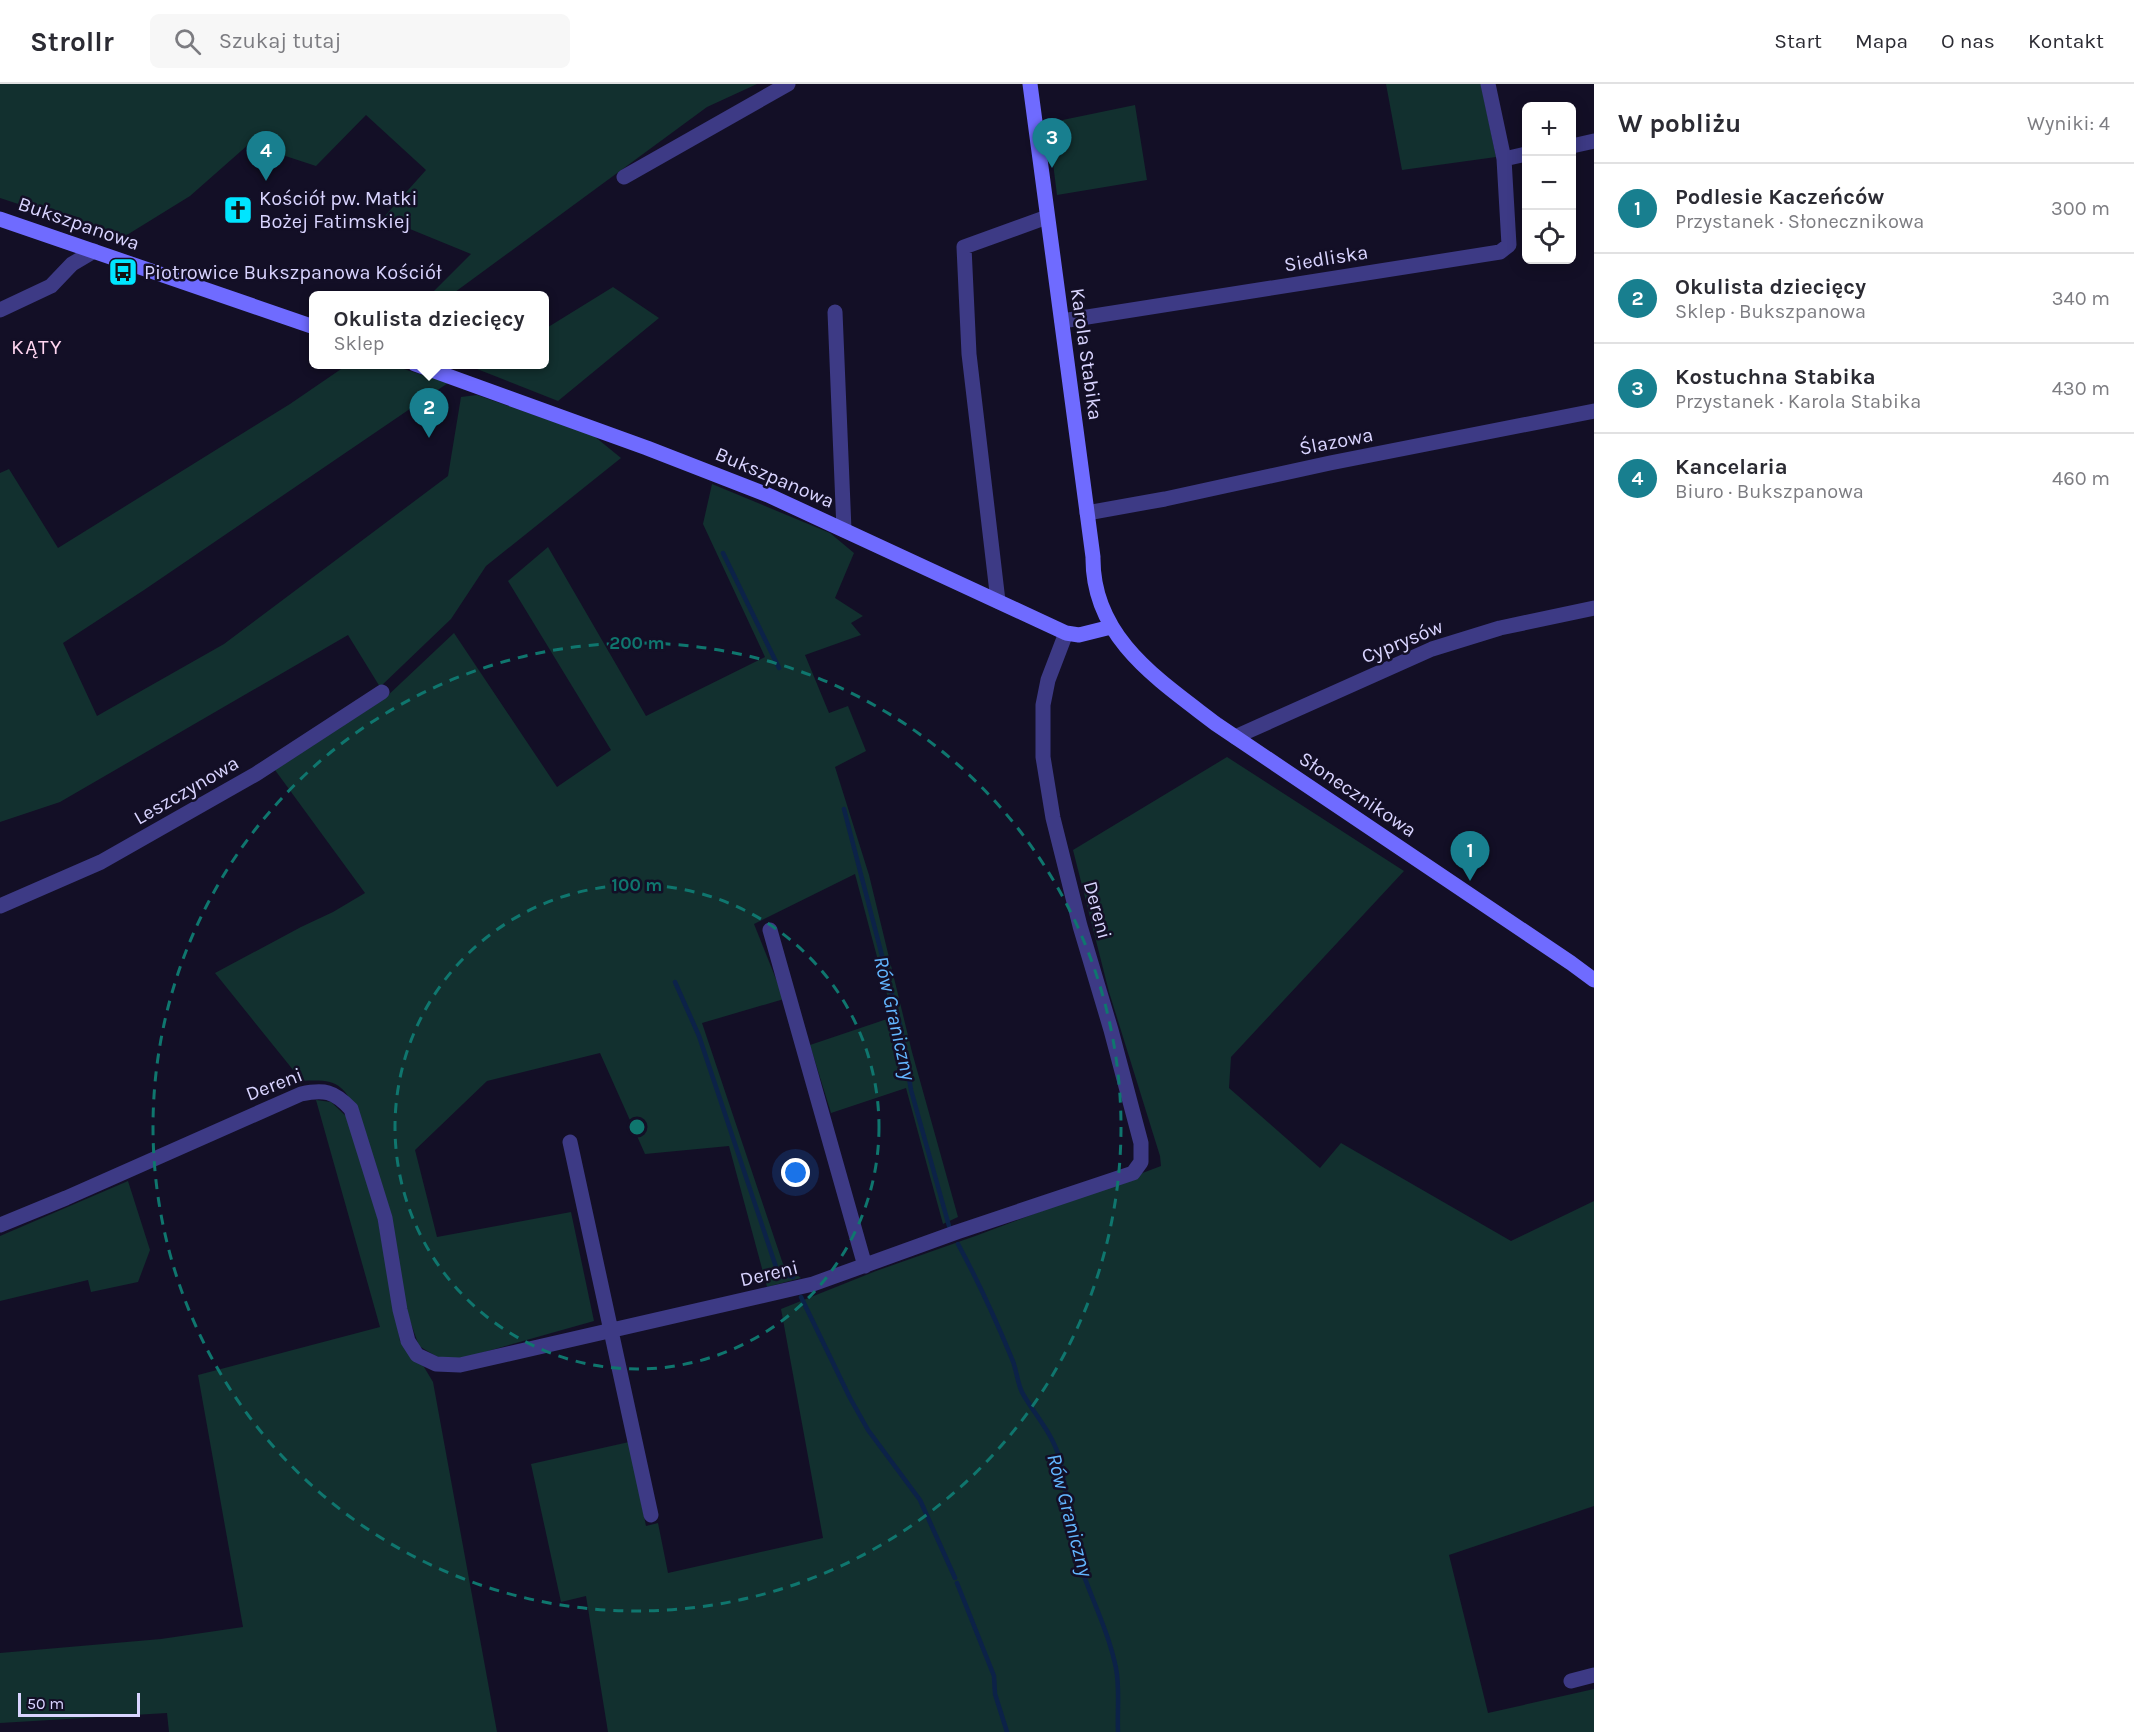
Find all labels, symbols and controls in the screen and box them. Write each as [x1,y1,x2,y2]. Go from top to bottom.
search box [150,14,570,68]
text: Strollr [30,25,114,58]
icon: search [171,25,204,58]
text: Szukaj tutaj [219,28,341,54]
text: Start [1774,29,1822,53]
text: Mapa [1855,29,1908,53]
text: O nas [1941,29,1995,53]
text: Kontakt [2028,29,2104,53]
map controls [1522,102,1576,264]
button: + [1522,102,1576,156]
text: W pobliżu [1618,108,1741,139]
text: Wyniki: 4 [2027,112,2110,135]
pin: 3 [1032,118,1072,168]
pin: 4 [246,132,286,181]
button: − [1522,156,1576,210]
text: Podlesie Kaczeńców [1675,184,1884,210]
place label: Kościół pw. Matki Bożej Fatimskiej [259,187,417,233]
street label: Bukszpanowa [15,192,143,255]
church icon: Kościół pw. Matki Bożej Fatimskiej [222,194,254,226]
text: 1 [1634,197,1641,220]
text: 300 m [2051,197,2110,220]
button: locate [1522,210,1576,264]
text: Przystanek · Słonecznikowa [1675,210,1924,233]
street label: Siedliska [1283,241,1370,276]
bus stop icon: Piotrowice Bukszpanowa Kościół [107,256,139,288]
place label: Piotrowice Bukszpanowa Kościół [144,261,442,284]
text: Okulista dziecięcy [1675,274,1866,300]
street label: Karola Stabika [1066,286,1107,422]
text: 2 [1631,287,1644,310]
text: 340 m [2052,287,2110,310]
popup [309,291,549,369]
text: Sklep · Bukszpanowa [1675,300,1866,323]
text: Okulista dziecięcy [334,306,524,332]
text: Sklep [334,332,384,355]
district label: KĄTY [11,335,63,359]
text: Kostuchna Stabika [1675,364,1876,390]
text: 3 [1631,377,1644,400]
text: 430 m [2052,377,2110,400]
pin: 2 [410,388,448,438]
text: Przystanek · Karola Stabika [1675,390,1921,413]
street label: Ślazowa [1297,422,1375,460]
street label: Bukszpanowa [712,442,838,513]
text: Kancelaria [1675,454,1788,480]
text: 4 [1632,467,1643,490]
text: 460 m [2052,467,2110,490]
text: Biuro · Bukszpanowa [1675,480,1864,503]
street label: Cyprysów [1358,615,1447,668]
text: 200 m [609,632,665,654]
street label: Słonecznikowa [1295,747,1421,842]
street label: Leszczynowa [130,751,243,830]
pin: 1 [1450,832,1490,881]
text: 100 m [612,874,662,896]
street label: Dereni [1079,879,1116,942]
water label: Rów Graniczny [869,954,921,1083]
street label: Dereni [243,1063,306,1106]
centre of rings [627,1117,647,1137]
your location [781,1158,810,1187]
street label: Dereni [738,1256,800,1291]
water label: Rów Graniczny [1042,1451,1098,1580]
scale bar [18,1690,140,1718]
text: 50 m [27,1694,64,1713]

